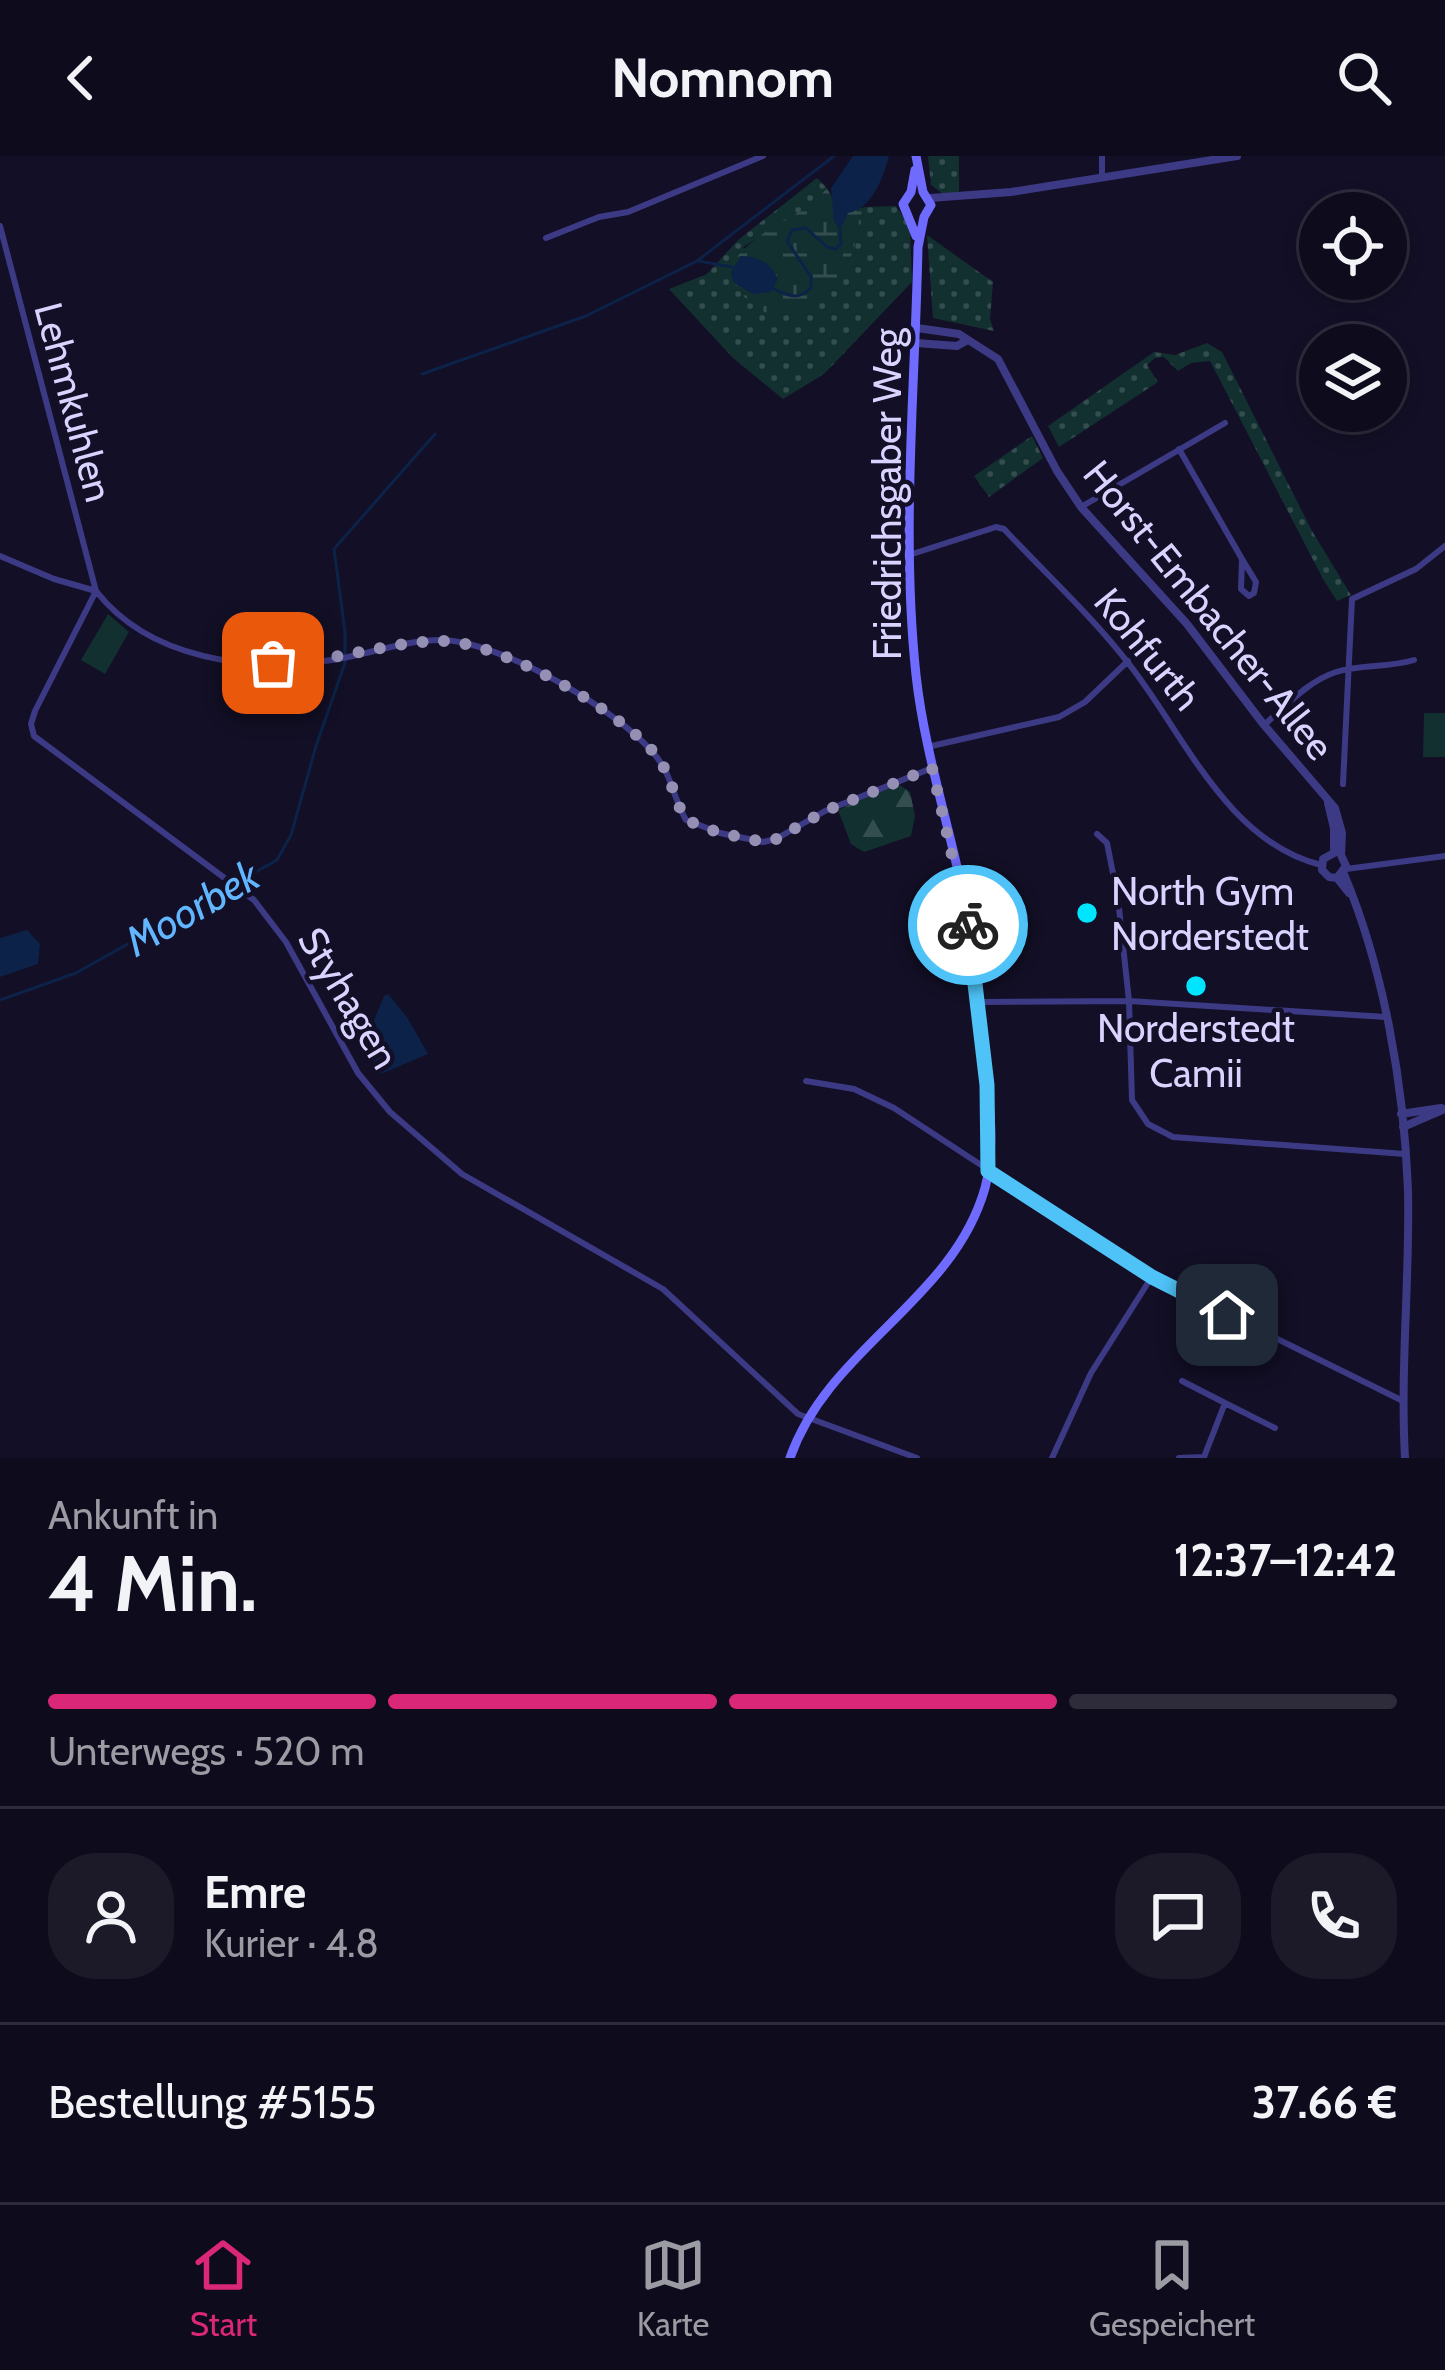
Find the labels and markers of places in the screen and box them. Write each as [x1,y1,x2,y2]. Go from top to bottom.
pin [222,612,324,714]
place label: North Gym Norderstedt [1111,867,1309,960]
marker: North Gym Norderstedt [1074,900,1100,926]
marker: Norderstedt Camii [1183,973,1209,999]
place label: Norderstedt Camii [1097,1004,1295,1097]
pin [1176,1264,1278,1366]

